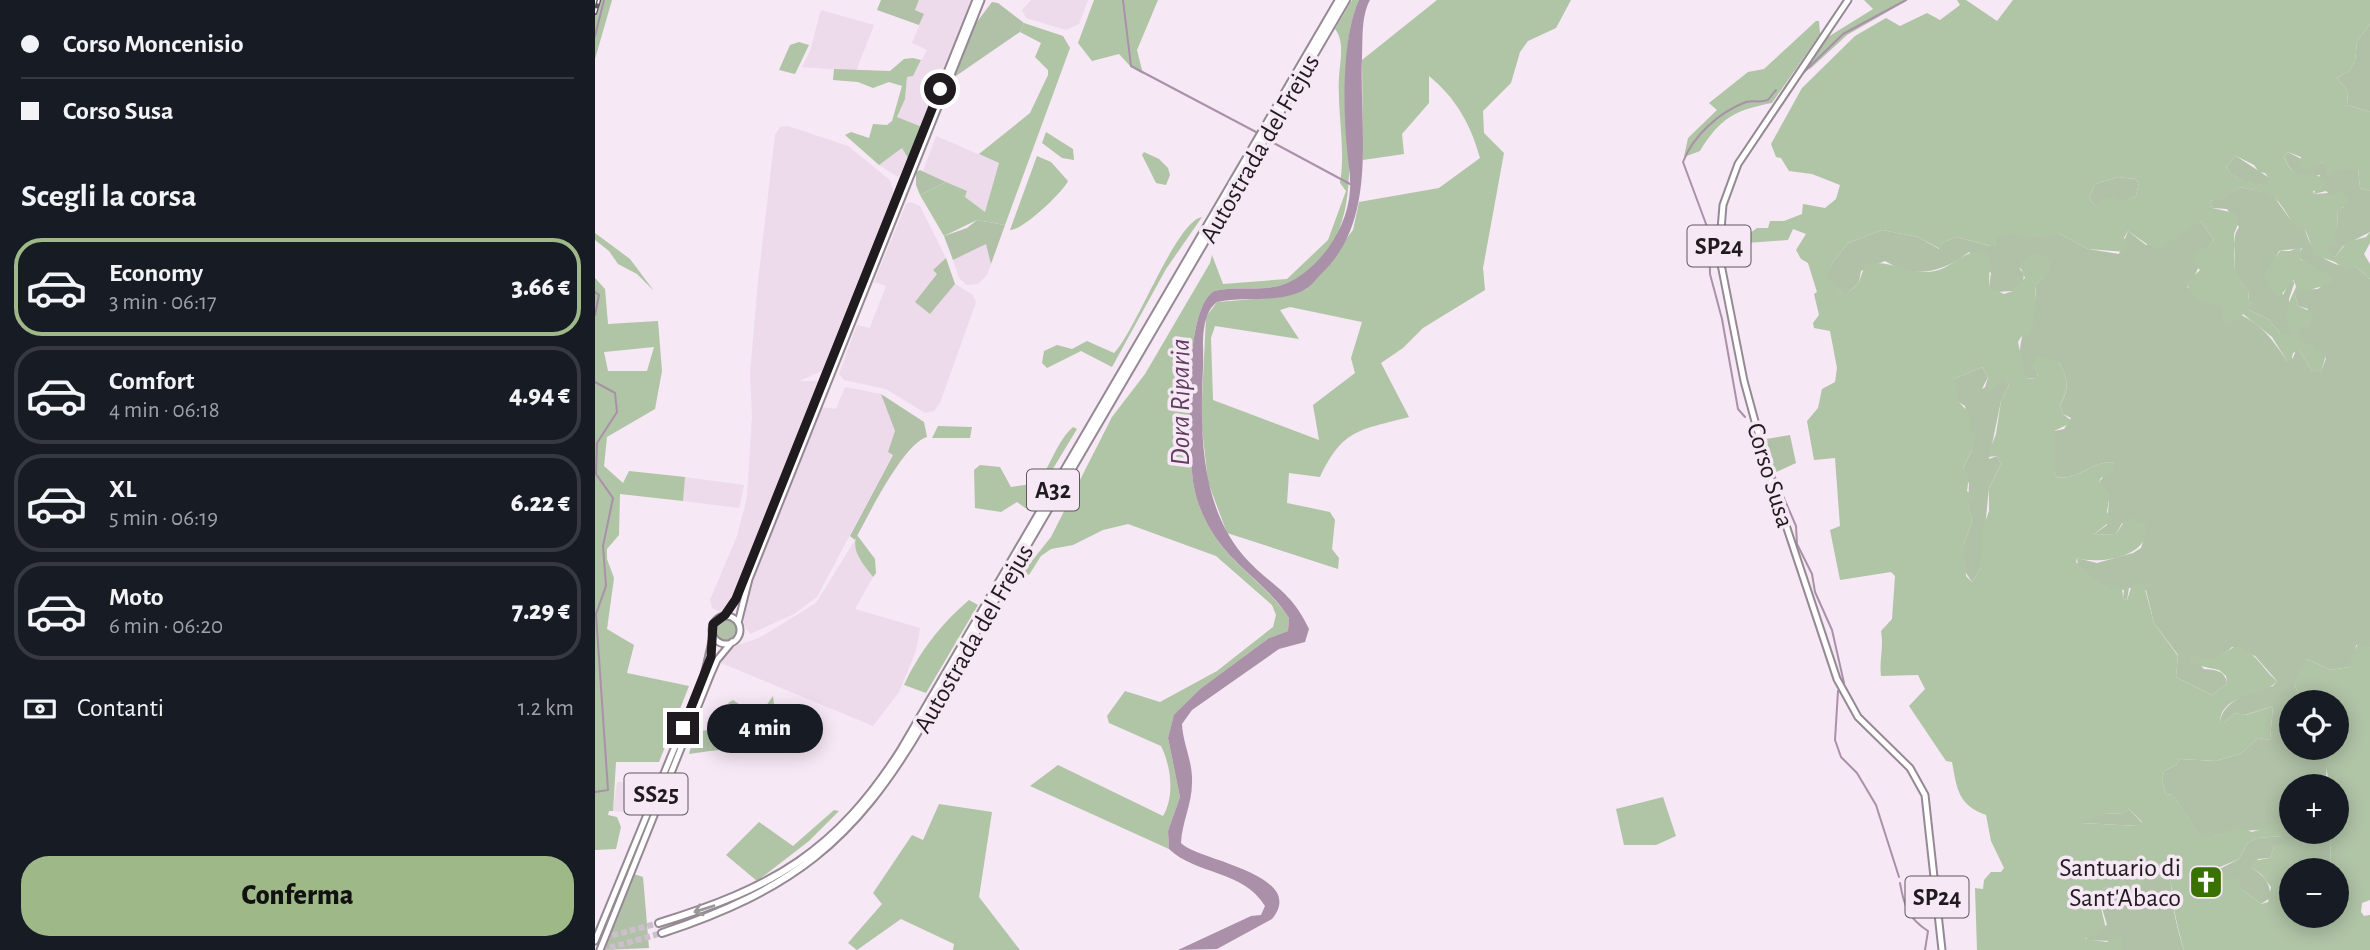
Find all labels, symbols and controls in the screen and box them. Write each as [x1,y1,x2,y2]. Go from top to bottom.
text: Corso Moncenisio [63,31,244,57]
street label: Autostrada del Frejus [1195,50,1324,247]
route start [924,73,956,105]
text: Corso Susa [63,98,174,124]
text: Scegli la corsa [21,180,197,212]
road number: SP24 [1687,226,1751,267]
icon: car [25,256,88,319]
text: Economy [109,260,203,286]
text: 3.66 € [511,274,570,300]
text: 3 min · 06:17 [109,291,217,314]
water label: Dora Riparia [1167,338,1195,466]
icon: car [25,364,88,427]
text: Comfort [109,368,194,394]
text: 4.94 € [509,382,570,408]
text: 4 min · 06:18 [109,399,220,422]
street label: Corso Susa [1742,420,1798,531]
road number: A32 [1027,470,1079,510]
icon: car [25,472,88,535]
text: XL [109,476,136,502]
text: 6.22 € [511,490,570,516]
text: 5 min · 06:19 [109,507,218,530]
street label: Autostrada del Frejus [909,540,1038,737]
icon: car [25,580,88,643]
text: Moto [109,584,164,610]
text: 7.29 € [512,598,570,624]
text: 6 min · 06:20 [109,615,223,638]
icon: cash [21,690,59,728]
map controls [2279,690,2349,928]
button: locate [2279,690,2349,760]
text: Contanti [77,695,164,721]
text: 1.2 km [518,697,574,720]
callout: 4 min [707,704,823,752]
route end [667,712,699,744]
text: 4 min [739,717,791,740]
road number: SS25 [624,774,687,814]
button: + [2279,774,2349,844]
place label: Santuario di Sant'Abaco [2059,855,2181,911]
button: Conferma [21,856,574,936]
button: − [2279,858,2349,928]
church icon: Santuario di Sant'Abaco [2187,863,2225,901]
road number: SP24 [1905,876,1969,917]
one-way arrow [694,904,716,916]

